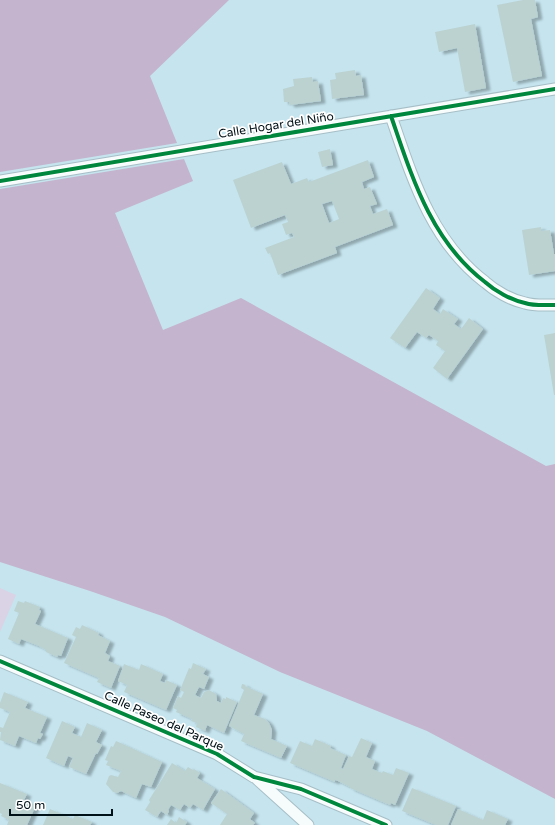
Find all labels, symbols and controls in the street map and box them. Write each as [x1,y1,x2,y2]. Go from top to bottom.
street label: Calle Hogar del Niño [217,109,335,141]
street label: Calle Paseo del Parque [102,688,226,754]
scale bar [10,791,112,817]
text: 50 m [16,798,45,812]

